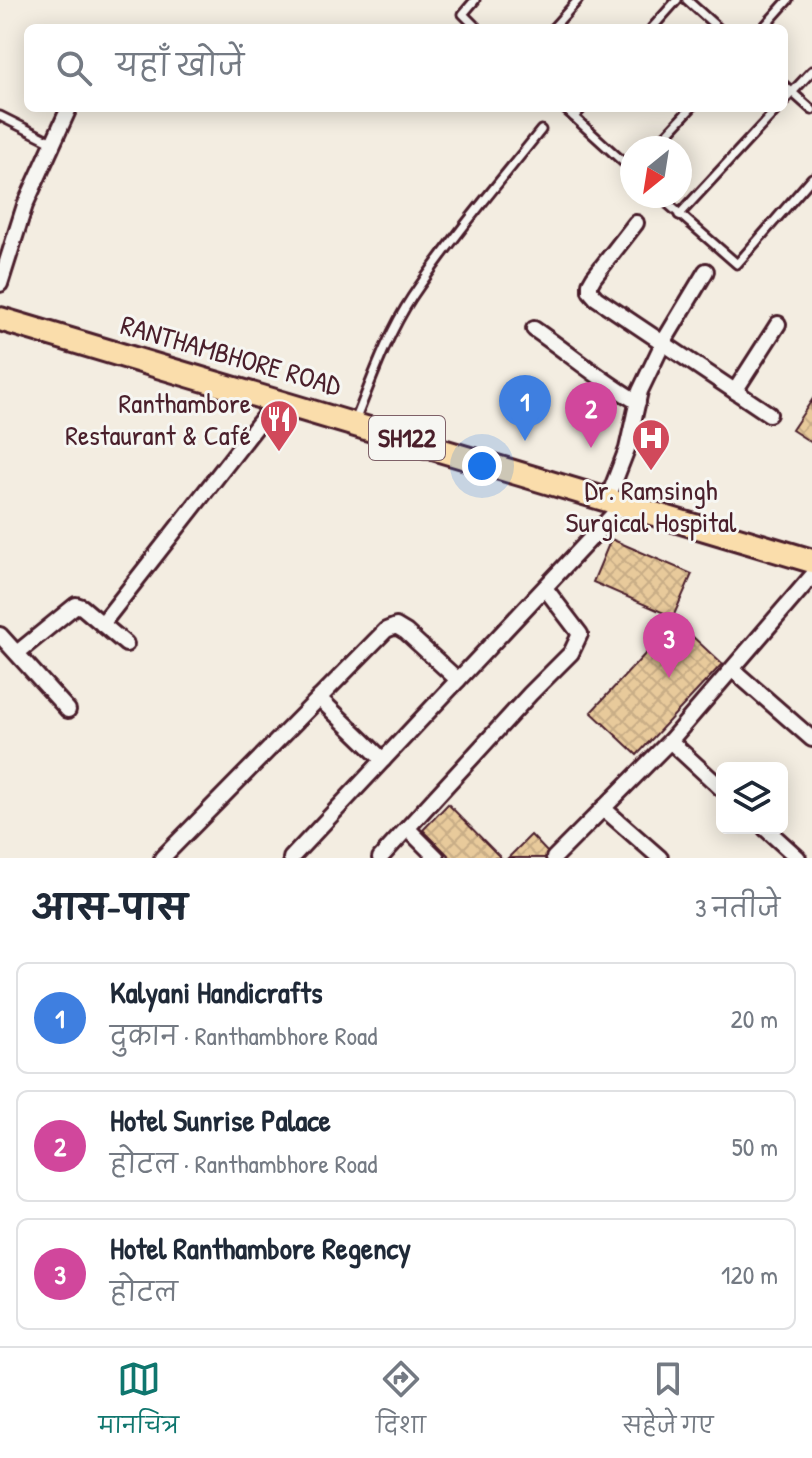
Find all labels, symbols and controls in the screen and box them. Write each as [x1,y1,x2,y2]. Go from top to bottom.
search box [24,24,788,112]
text: यहाँ खोजें [116,45,244,85]
icon: search [52,46,96,90]
north arrow [620,136,692,208]
street label: RANTHAMBHORE ROAD [116,305,346,405]
pin: 1 [499,375,551,441]
pin: 2 [565,382,617,448]
place label: Ranthambore Restaurant & Café [65,384,251,454]
restaurant icon: Ranthambore Restaurant & Café [258,398,300,453]
road number: SH122 [369,416,445,460]
hospital icon: Dr. Ramsingh Surgical Hospital [630,417,672,472]
your location [462,446,502,486]
place label: Dr. Ramsingh Surgical Hospital [566,471,737,541]
pin: 3 [643,612,695,678]
map controls [716,762,788,834]
button: layers [716,762,788,834]
text: आस-पास [32,884,187,930]
text: 3 नतीजे [695,890,780,925]
text: Kalyani Handicrafts [110,972,322,1012]
text: 1 [55,1001,65,1036]
text: 20 m [731,1001,778,1036]
text: दुकान · Ranthambhore Road [110,1018,377,1053]
text: Hotel Sunrise Palace [110,1100,331,1140]
text: 2 [54,1129,66,1164]
text: 50 m [732,1129,778,1164]
text: होटल · Ranthambhore Road [110,1146,377,1181]
text: Hotel Ranthambore Regency [110,1228,411,1268]
text: 3 [54,1257,66,1292]
text: 120 m [721,1257,778,1292]
text: होटल [110,1274,178,1309]
tab: मानचित्र [98,1357,179,1450]
tab: दिशा [376,1357,426,1450]
tab: सहेजे गए [623,1357,714,1450]

